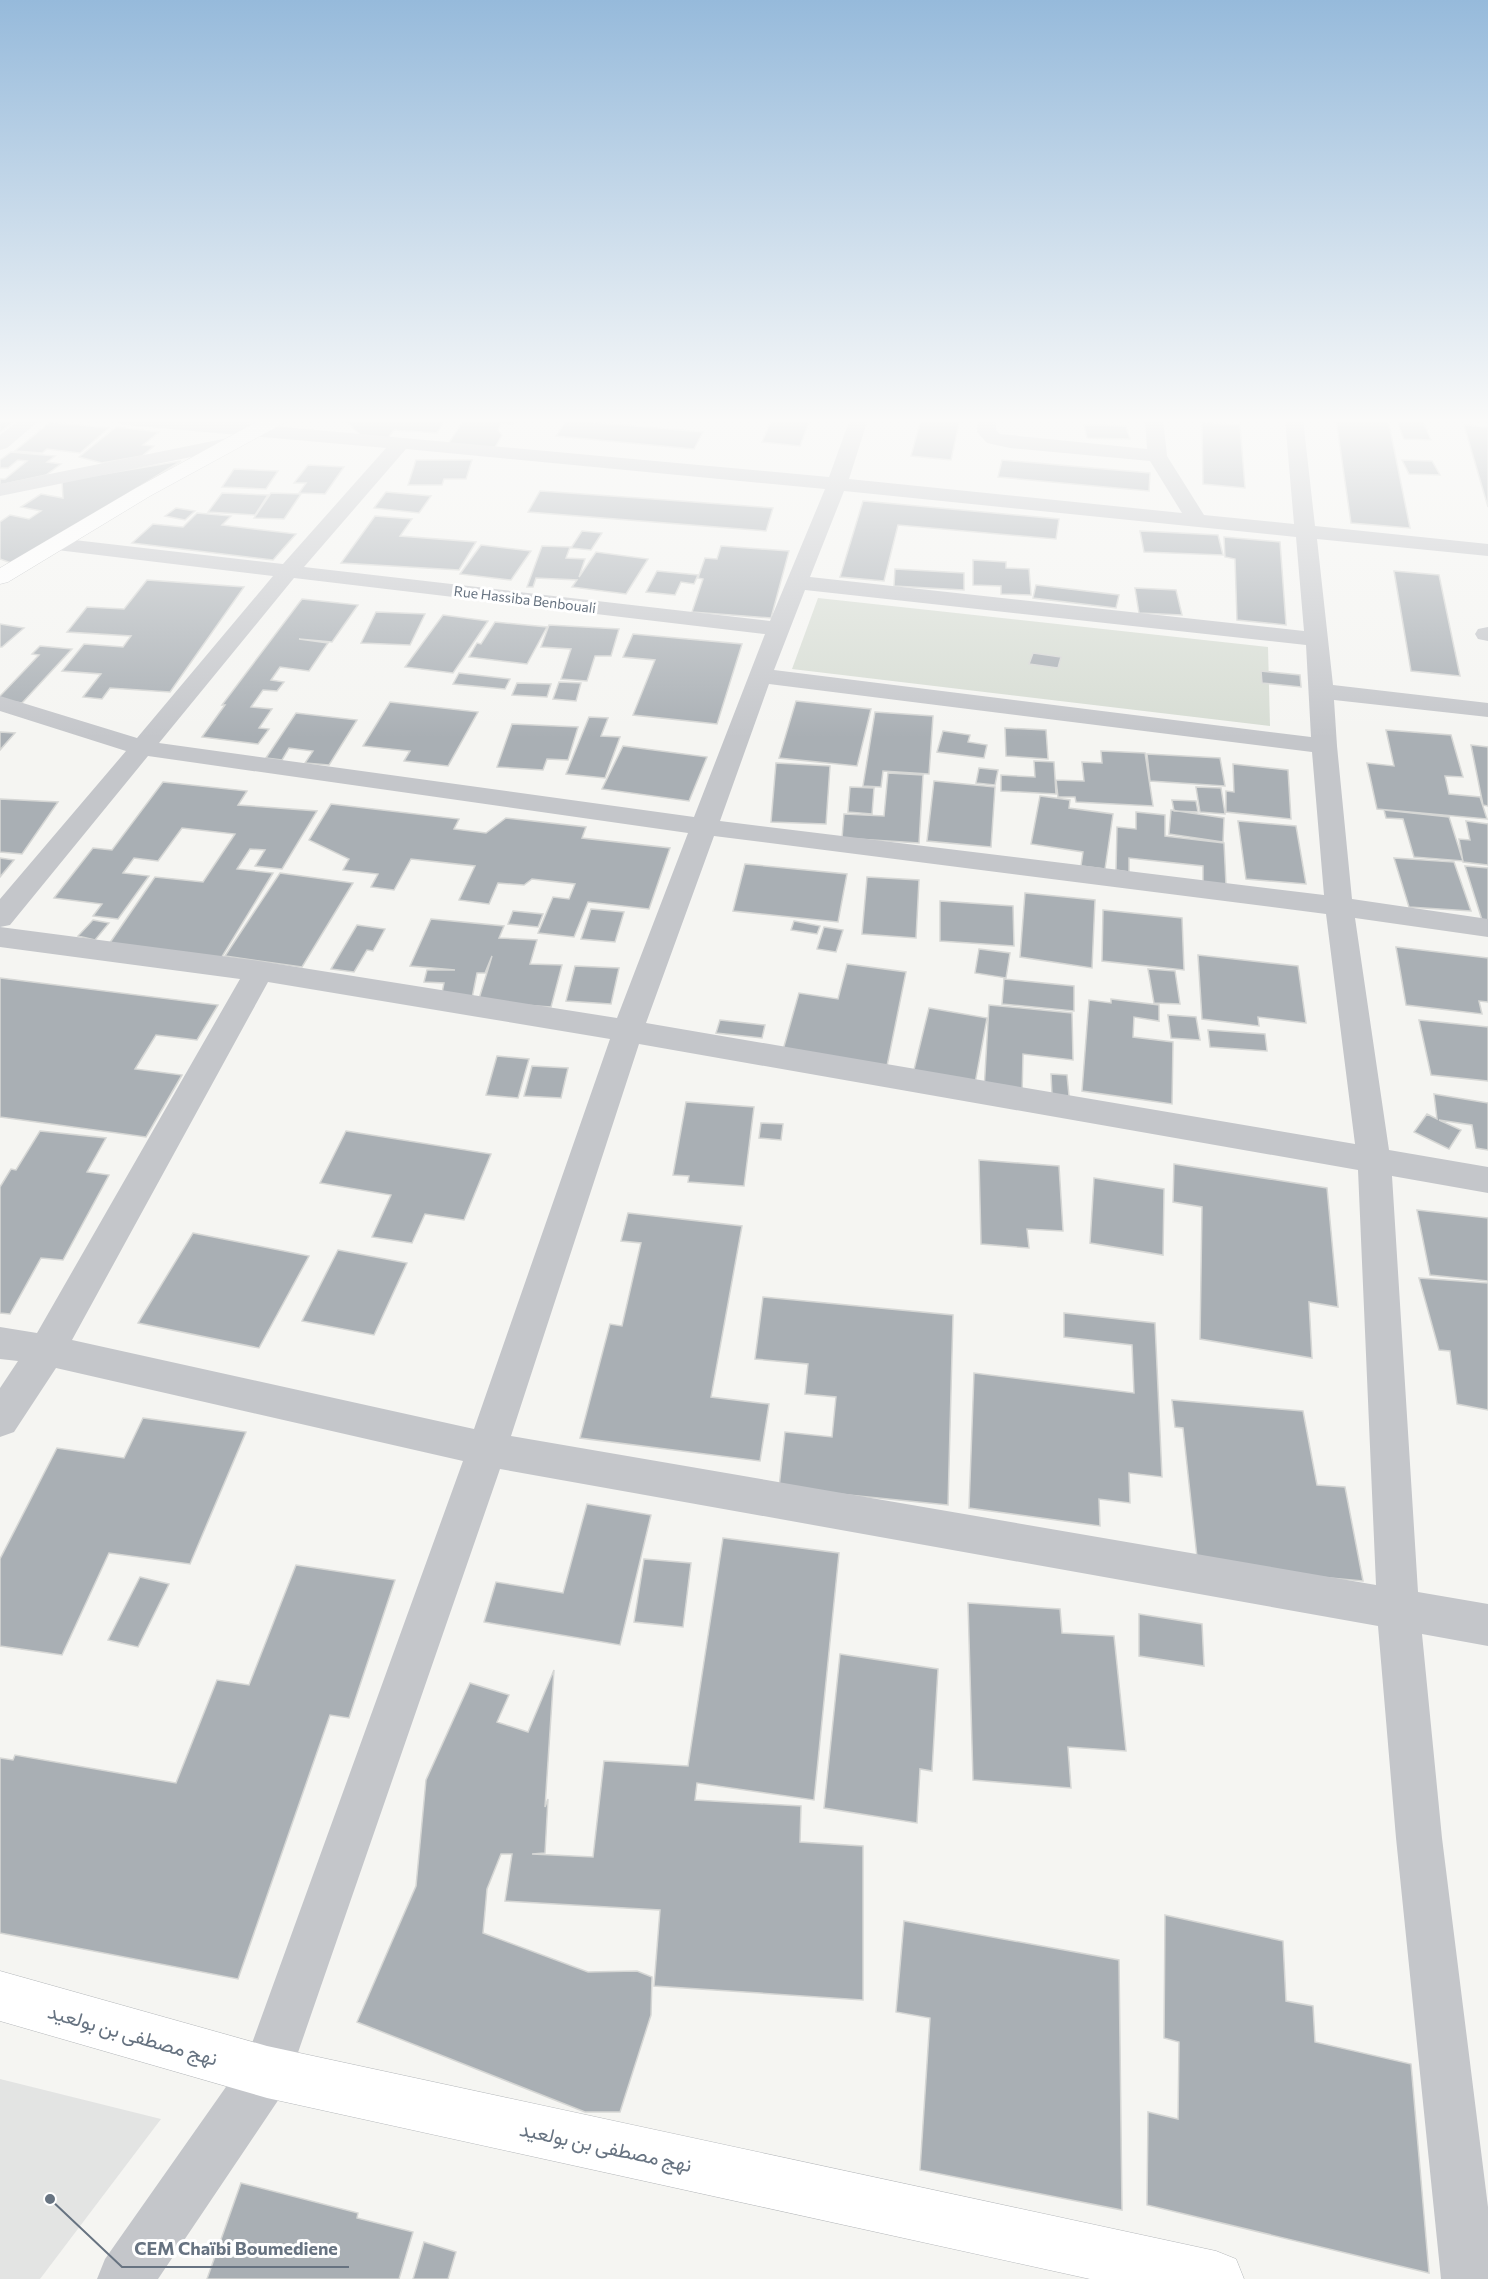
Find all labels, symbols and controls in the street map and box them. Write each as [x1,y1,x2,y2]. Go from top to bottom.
street label: Rue Hassiba Benbouali [453,582,597,616]
street label: نهج مصطفى بن بولعيد [45,1998,221,2073]
street label: نهج مصطفى بن بولعيد [517,2116,694,2179]
callout: CEM Chaïbi Boumediene [122,2231,349,2267]
text: CEM Chaïbi Boumediene [134,2237,338,2259]

